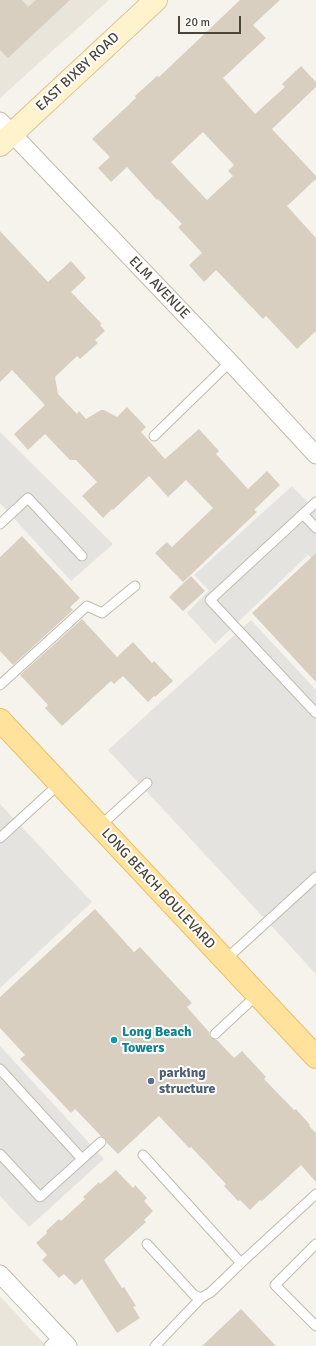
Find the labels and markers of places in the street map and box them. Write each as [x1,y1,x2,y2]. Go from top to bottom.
place label: Long Beach Towers [122,1024,192,1056]
marker: Long Beach Towers [109,1035,119,1045]
place label: parking structure [159,1065,216,1098]
marker: parking structure [146,1076,156,1086]

